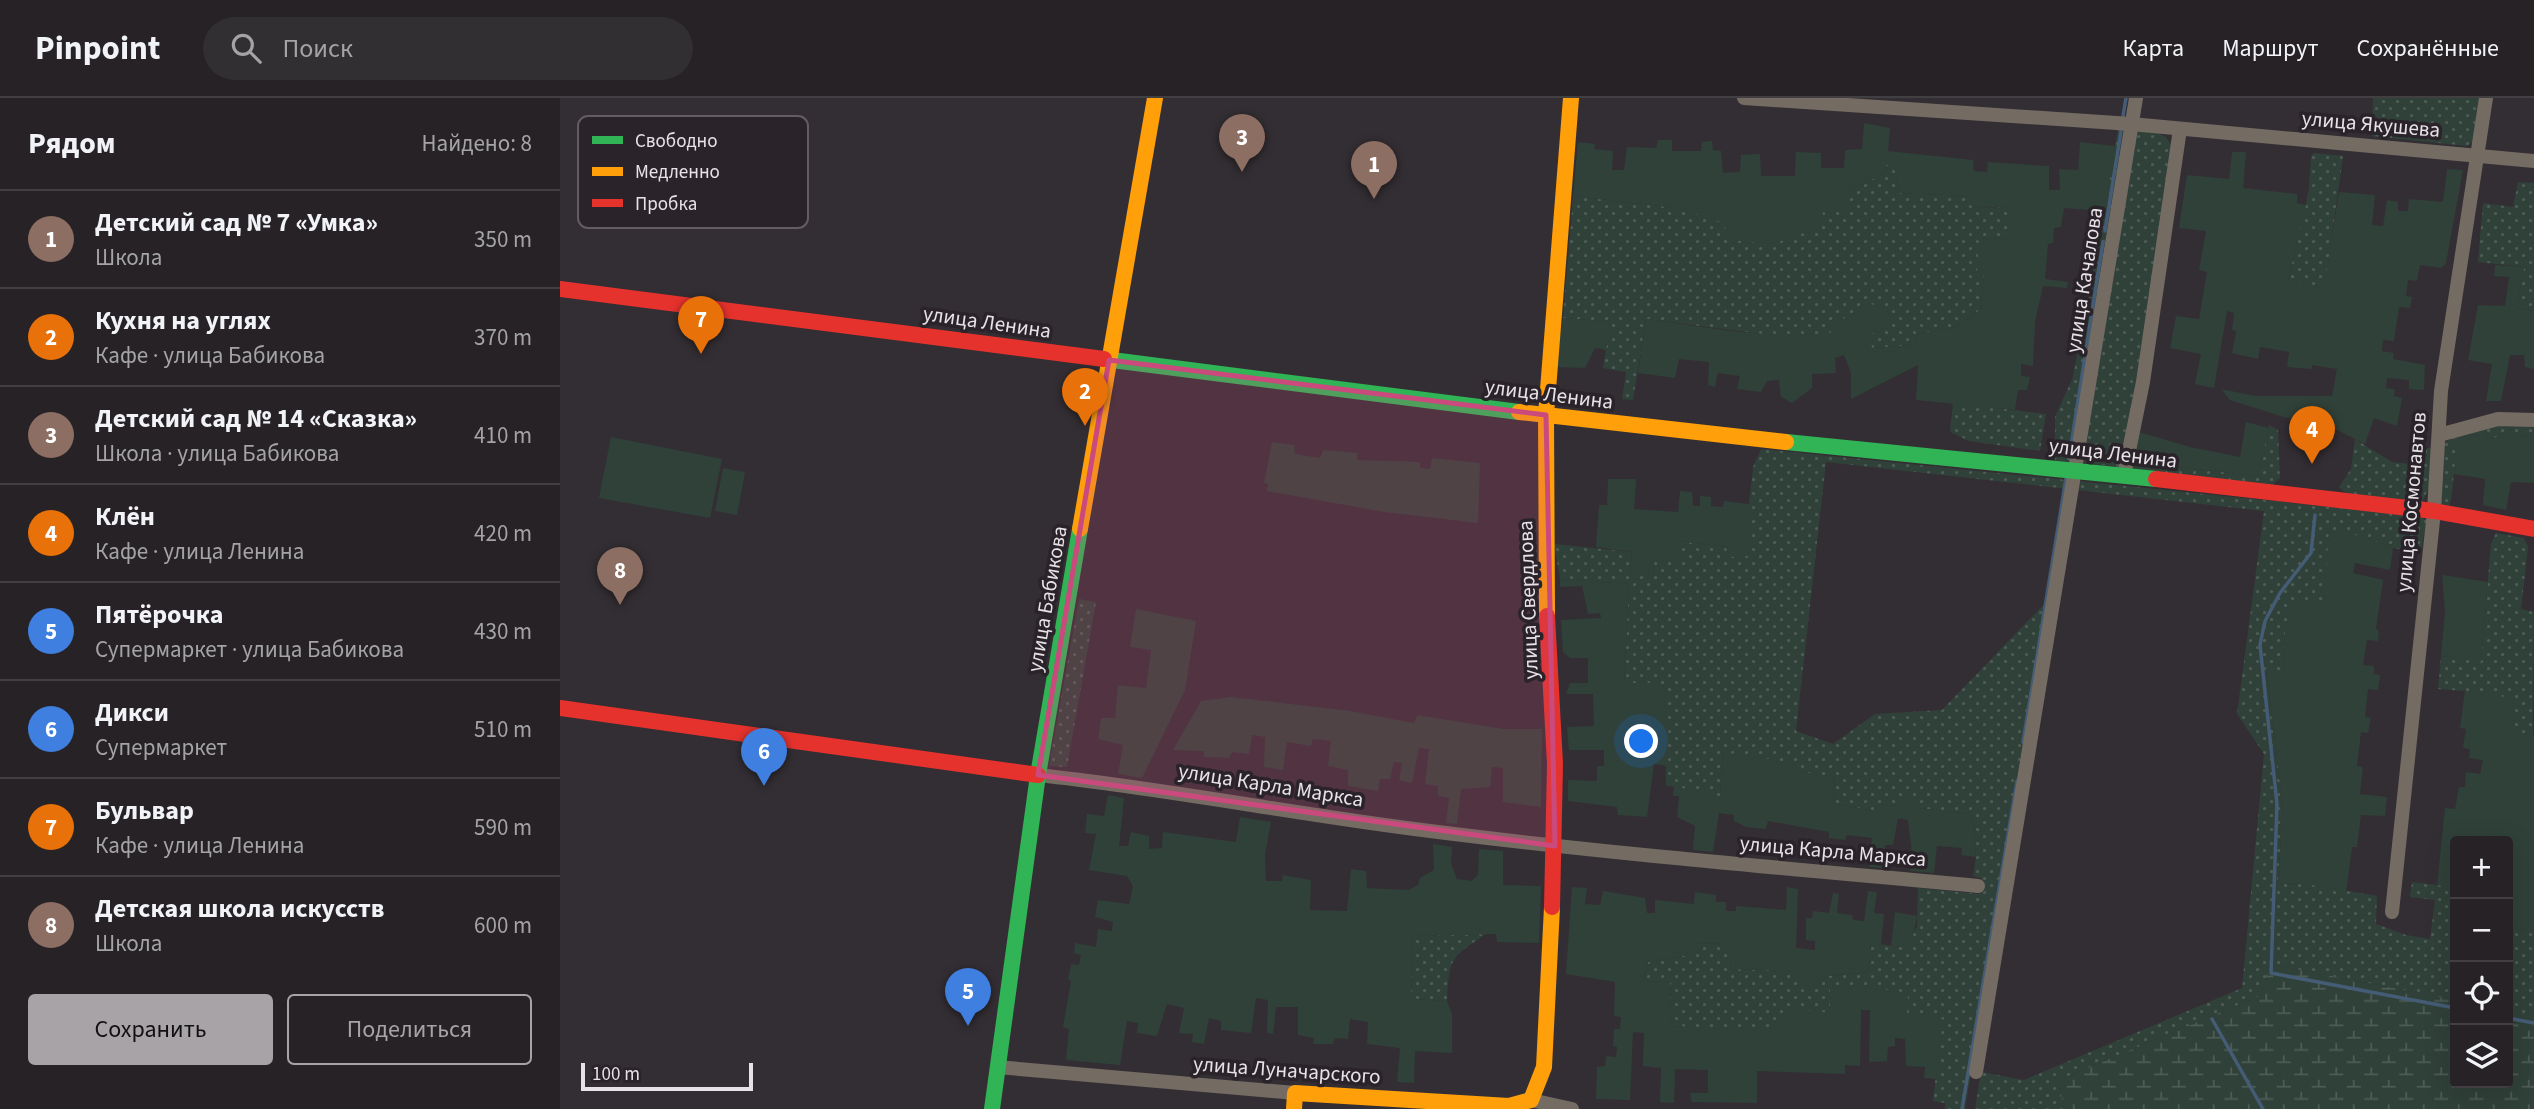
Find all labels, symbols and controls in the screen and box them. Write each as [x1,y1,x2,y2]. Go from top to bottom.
search box [203,17,693,80]
text: Pinpoint [35,25,161,72]
icon: search [227,29,265,67]
text: Поиск [283,30,353,67]
text: Карта [2123,31,2184,66]
text: Маршрут [2222,31,2318,66]
text: Сохранённые [2356,31,2499,66]
street label: улица Якушева [2301,103,2441,145]
pin: 3 [1219,114,1265,172]
legend [578,116,808,228]
text: Рядом [28,122,116,165]
text: Найдено: 8 [422,127,532,160]
text: Свободно [635,128,718,155]
pin: 1 [1351,141,1397,199]
text: Медленно [635,159,720,186]
text: Пробка [635,191,697,218]
text: Детский сад № 7 «Умка» [95,204,378,241]
street label: улица Качалова [2058,205,2110,355]
text: 1 [45,223,57,256]
text: 350 m [474,223,532,256]
text: Школа [95,241,162,274]
pin: 7 [678,296,724,354]
street label: улица Ленина [921,298,1053,346]
text: Кухня на углях [95,302,271,339]
text: 2 [45,321,57,354]
text: 370 m [474,321,532,354]
text: Кафе · улица Бабикова [95,339,325,372]
pin: 2 [1062,368,1108,426]
street label: улица Ленина [1483,371,1615,417]
text: Детский сад № 14 «Сказка» [95,400,417,437]
pin: 4 [2289,406,2335,464]
street label: улица Космонавтов [2388,411,2434,593]
text: 3 [45,419,57,452]
text: 410 m [474,419,532,452]
street label: улица Ленина [2047,430,2179,476]
text: Школа · улица Бабикова [95,437,339,470]
text: Клён [95,498,155,535]
text: 4 [45,517,57,550]
text: 420 m [474,517,532,550]
street label: улица Свердлова [1510,520,1546,680]
street label: улица Бабикова [1019,524,1075,674]
text: Кафе · улица Ленина [95,535,304,568]
pin: 8 [597,547,643,605]
text: Пятёрочка [95,596,224,633]
text: 5 [45,615,57,648]
text: 430 m [474,615,532,648]
text: Супермаркет · улица Бабикова [95,633,404,666]
text: Дикси [95,694,169,731]
text: 6 [45,713,57,746]
text: 510 m [474,713,532,746]
your location [1624,724,1658,758]
pin: 6 [741,728,787,786]
text: Супермаркет [95,731,227,764]
street label: улица Карла Маркса [1176,756,1366,814]
text: Бульвар [95,792,194,829]
text: 7 [45,811,57,844]
text: 590 m [474,811,532,844]
street label: улица Карла Маркса [1739,828,1927,874]
text: Кафе · улица Ленина [95,829,304,862]
map controls [2450,836,2513,1088]
button: + [2450,836,2513,899]
text: Детская школа искусств [95,890,384,927]
button: − [2450,899,2513,962]
text: 8 [45,909,57,942]
text: 600 m [474,909,532,942]
text: Школа [95,927,162,960]
button: locate [2450,962,2513,1025]
pin: 5 [945,968,991,1026]
button: Сохранить [28,994,273,1065]
button: Поделиться [287,994,532,1065]
button: layers [2450,1025,2513,1088]
street label: улица Луначарского [1192,1048,1382,1092]
scale bar [581,1060,752,1092]
text: 100 m [592,1061,640,1088]

